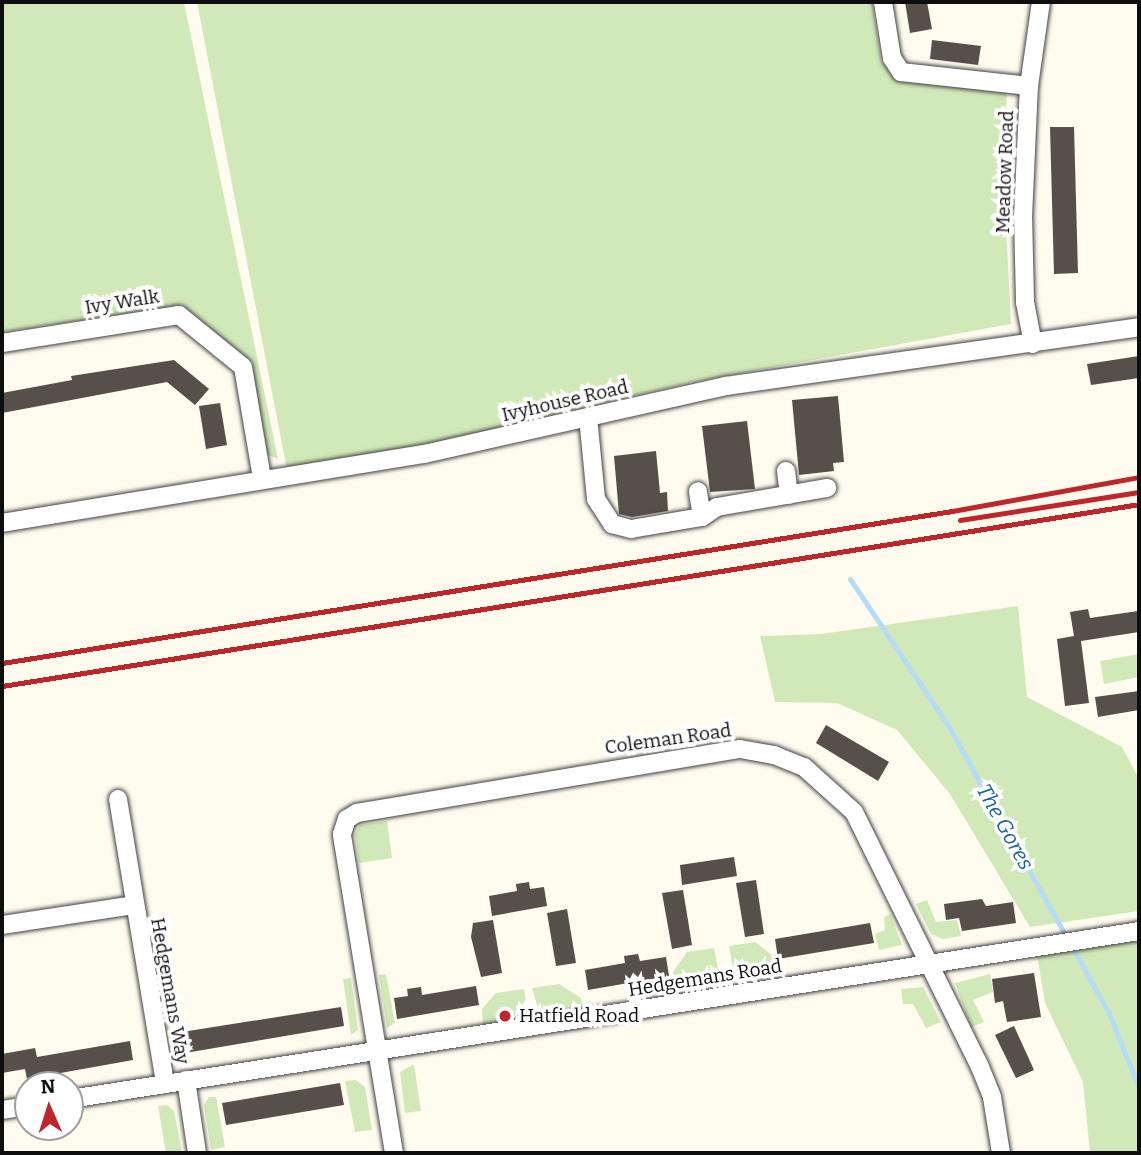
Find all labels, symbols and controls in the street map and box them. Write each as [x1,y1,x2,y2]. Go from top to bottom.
street label: Meadow Road [991,110,1019,234]
street label: Ivy Walk [83,285,161,319]
street label: Ivyhouse Road [500,375,630,427]
street label: Coleman Road [603,719,733,759]
water label: The Gores [971,780,1039,874]
street label: Hedgemans Way [146,916,194,1066]
street label: Hedgemans Road [627,955,783,1001]
place label: Hatfield Road [519,1005,639,1027]
marker: Hatfield Road [497,1008,513,1024]
north arrow [14,1071,84,1141]
text: N [40,1075,56,1098]

